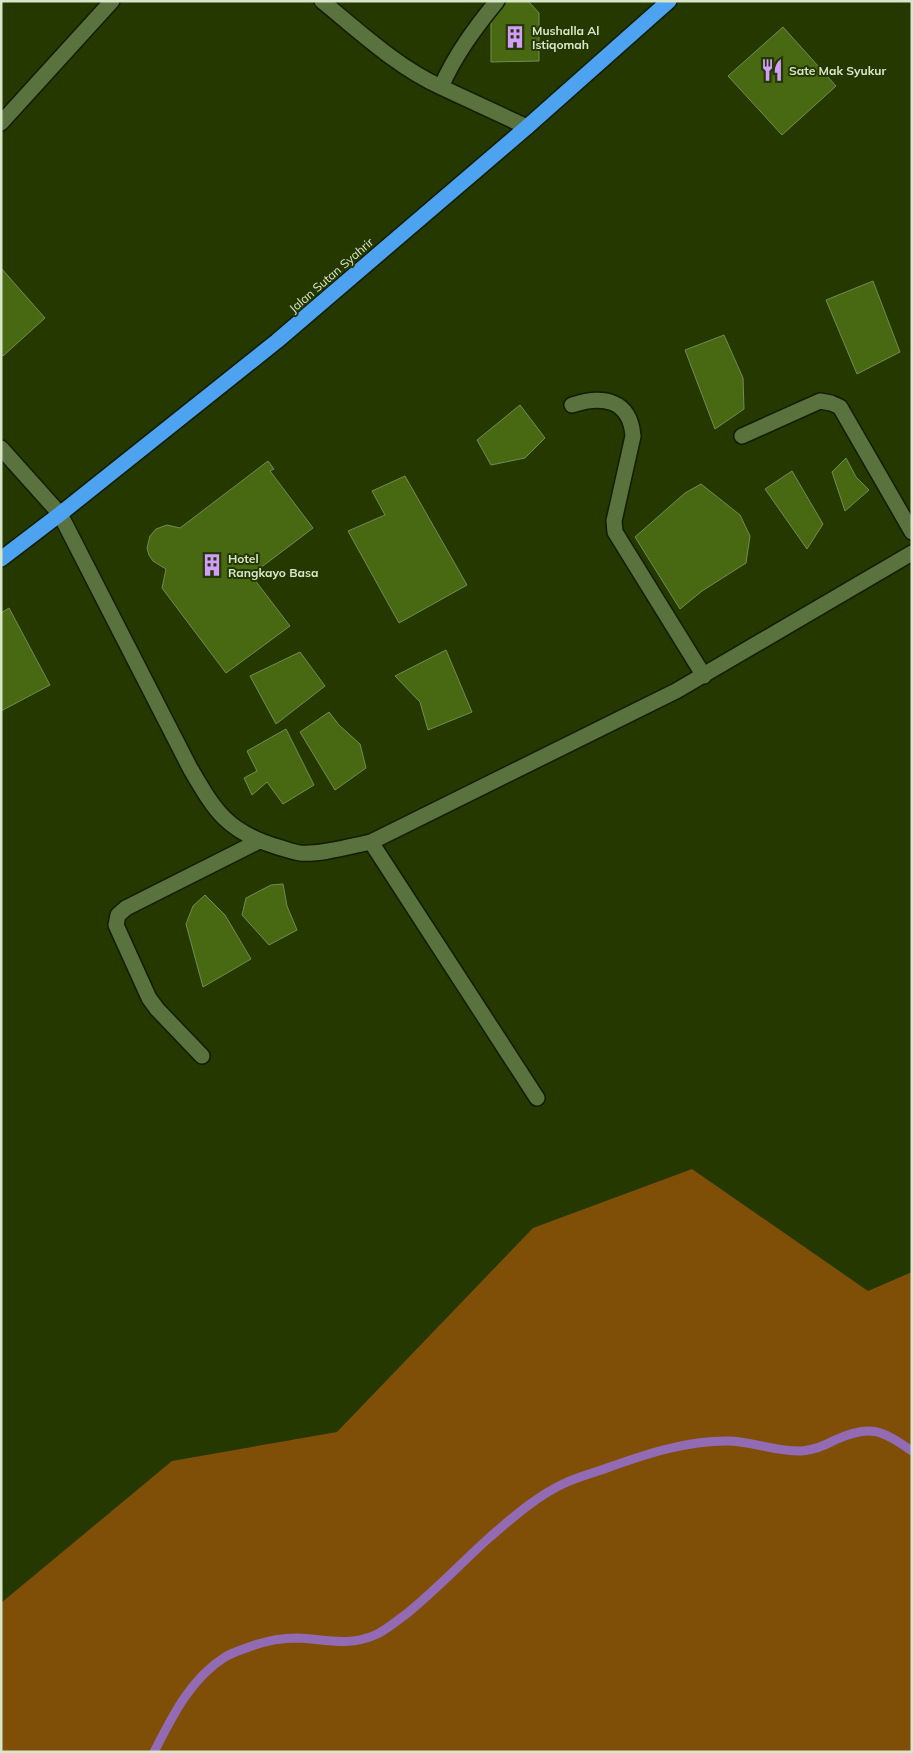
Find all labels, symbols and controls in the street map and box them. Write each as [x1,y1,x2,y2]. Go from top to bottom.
place label: Mushalla Al Istiqomah [532,23,599,52]
building icon: Mushalla Al Istiqomah [502,24,528,50]
restaurant icon: Sate Mak Syukur [759,57,785,83]
place label: Sate Mak Syukur [789,63,886,78]
street label: Jalan Sutan Syahrir [286,234,377,316]
place label: Hotel Rangkayo Basa [228,551,318,580]
building icon: Hotel Rangkayo Basa [199,552,225,578]

